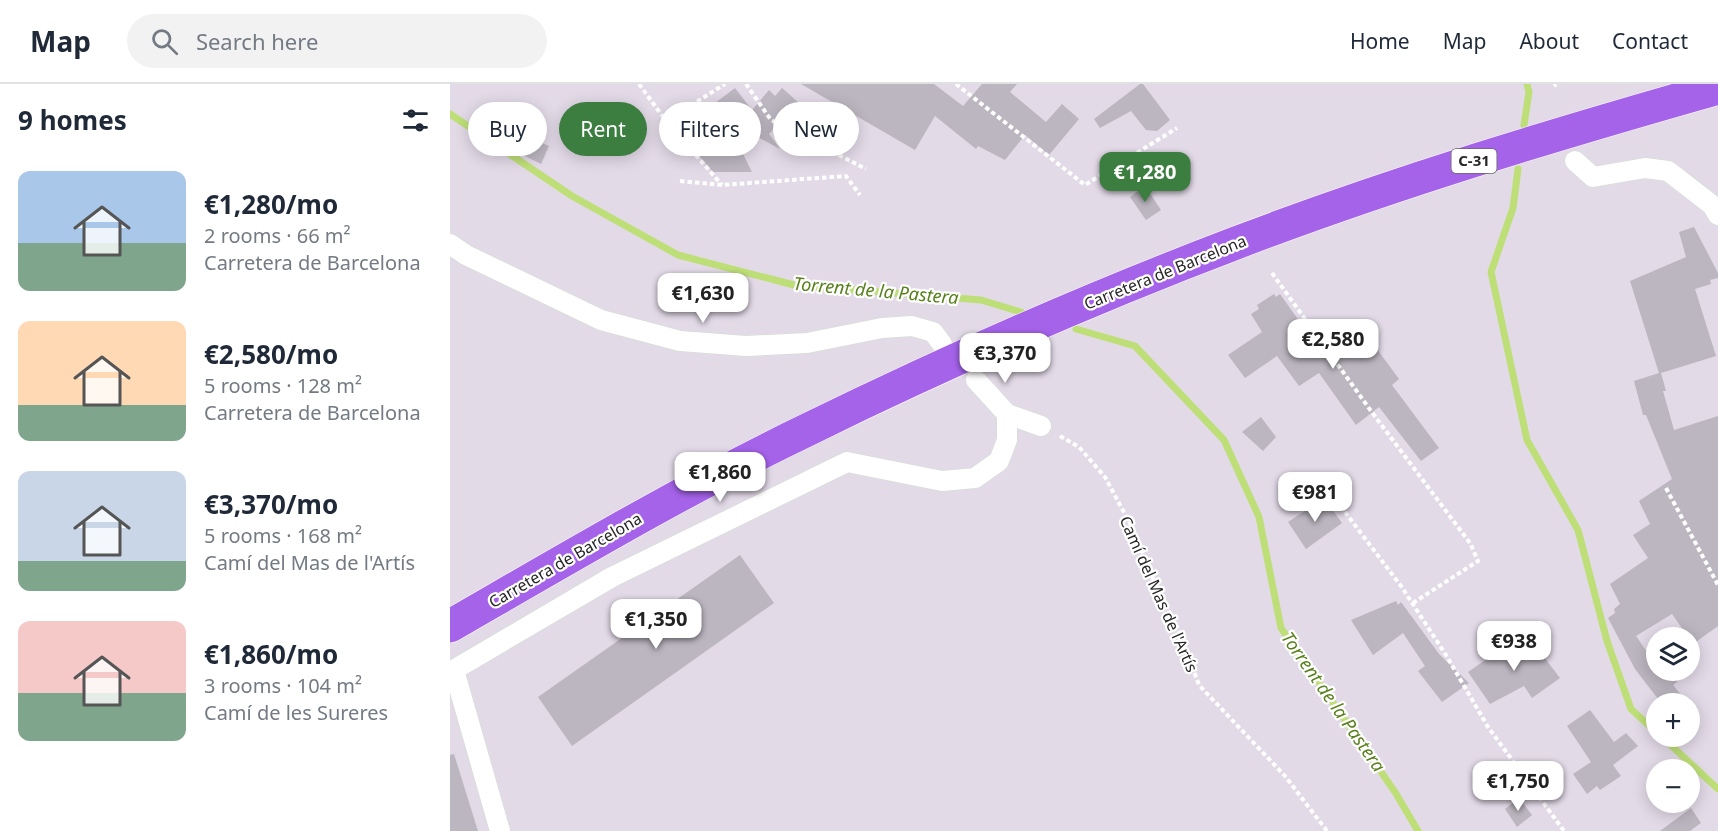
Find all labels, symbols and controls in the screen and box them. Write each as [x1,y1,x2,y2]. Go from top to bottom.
search box [127,14,547,68]
text: Map [30,22,91,60]
icon: search [148,25,181,58]
text: Search here [196,26,318,56]
text: Home [1350,27,1410,55]
text: Map [1443,27,1486,55]
text: About [1519,27,1579,55]
text: Contact [1612,27,1688,55]
text: 9 homes [18,102,127,138]
chip: Buy [468,102,547,156]
chip: Rent [559,102,647,156]
chip: Filters [659,102,761,156]
chip: New [773,102,859,156]
icon: filters [399,104,432,137]
road number: C-31 [1452,149,1496,173]
pin: €1,280 [1096,152,1194,203]
text: €1,280 [1114,158,1176,185]
text: €1,280/mo [204,186,338,222]
icon: home [66,195,138,267]
text: 2 rooms · 66 m² [204,222,351,249]
street label: Carretera de Barcelona [1081,229,1249,315]
text: Carretera de Barcelona [204,249,421,276]
water label: Torrent de la Pastera [792,271,960,309]
pin: €1,630 [654,273,752,324]
text: €1,630 [672,279,734,306]
pin: €2,580 [1284,319,1382,370]
text: €2,580 [1302,325,1364,352]
pin: €3,370 [956,333,1054,384]
text: €2,580/mo [204,336,338,372]
text: €3,370 [974,339,1036,366]
icon: home [66,345,138,417]
text: 5 rooms · 128 m² [204,372,362,399]
text: Carretera de Barcelona [204,399,421,426]
pin: €1,860 [671,452,769,503]
text: €1,860 [689,458,751,485]
pin: €981 [1279,472,1351,523]
text: €981 [1292,478,1338,505]
text: €3,370/mo [204,486,338,522]
icon: home [66,495,138,567]
street label: Carretera de Barcelona [484,507,646,613]
street label: Camí del Mas de l'Artís [1115,512,1203,676]
text: 5 rooms · 168 m² [204,522,362,549]
text: Camí del Mas de l'Artís [204,549,415,576]
pin: €1,350 [607,599,705,650]
text: €1,350 [625,605,687,632]
pin: €938 [1478,621,1550,672]
water label: Torrent de la Pastera [1276,627,1391,776]
text: €938 [1491,627,1537,654]
map controls [1646,627,1700,813]
button: layers [1646,627,1700,681]
text: €1,860/mo [204,636,338,672]
icon: home [66,645,138,717]
text: 3 rooms · 104 m² [204,672,362,699]
button: + [1646,693,1700,747]
text: Camí de les Sureres [204,699,388,726]
button: − [1646,759,1700,813]
pin: €1,750 [1469,761,1567,812]
text: €1,750 [1487,767,1549,794]

